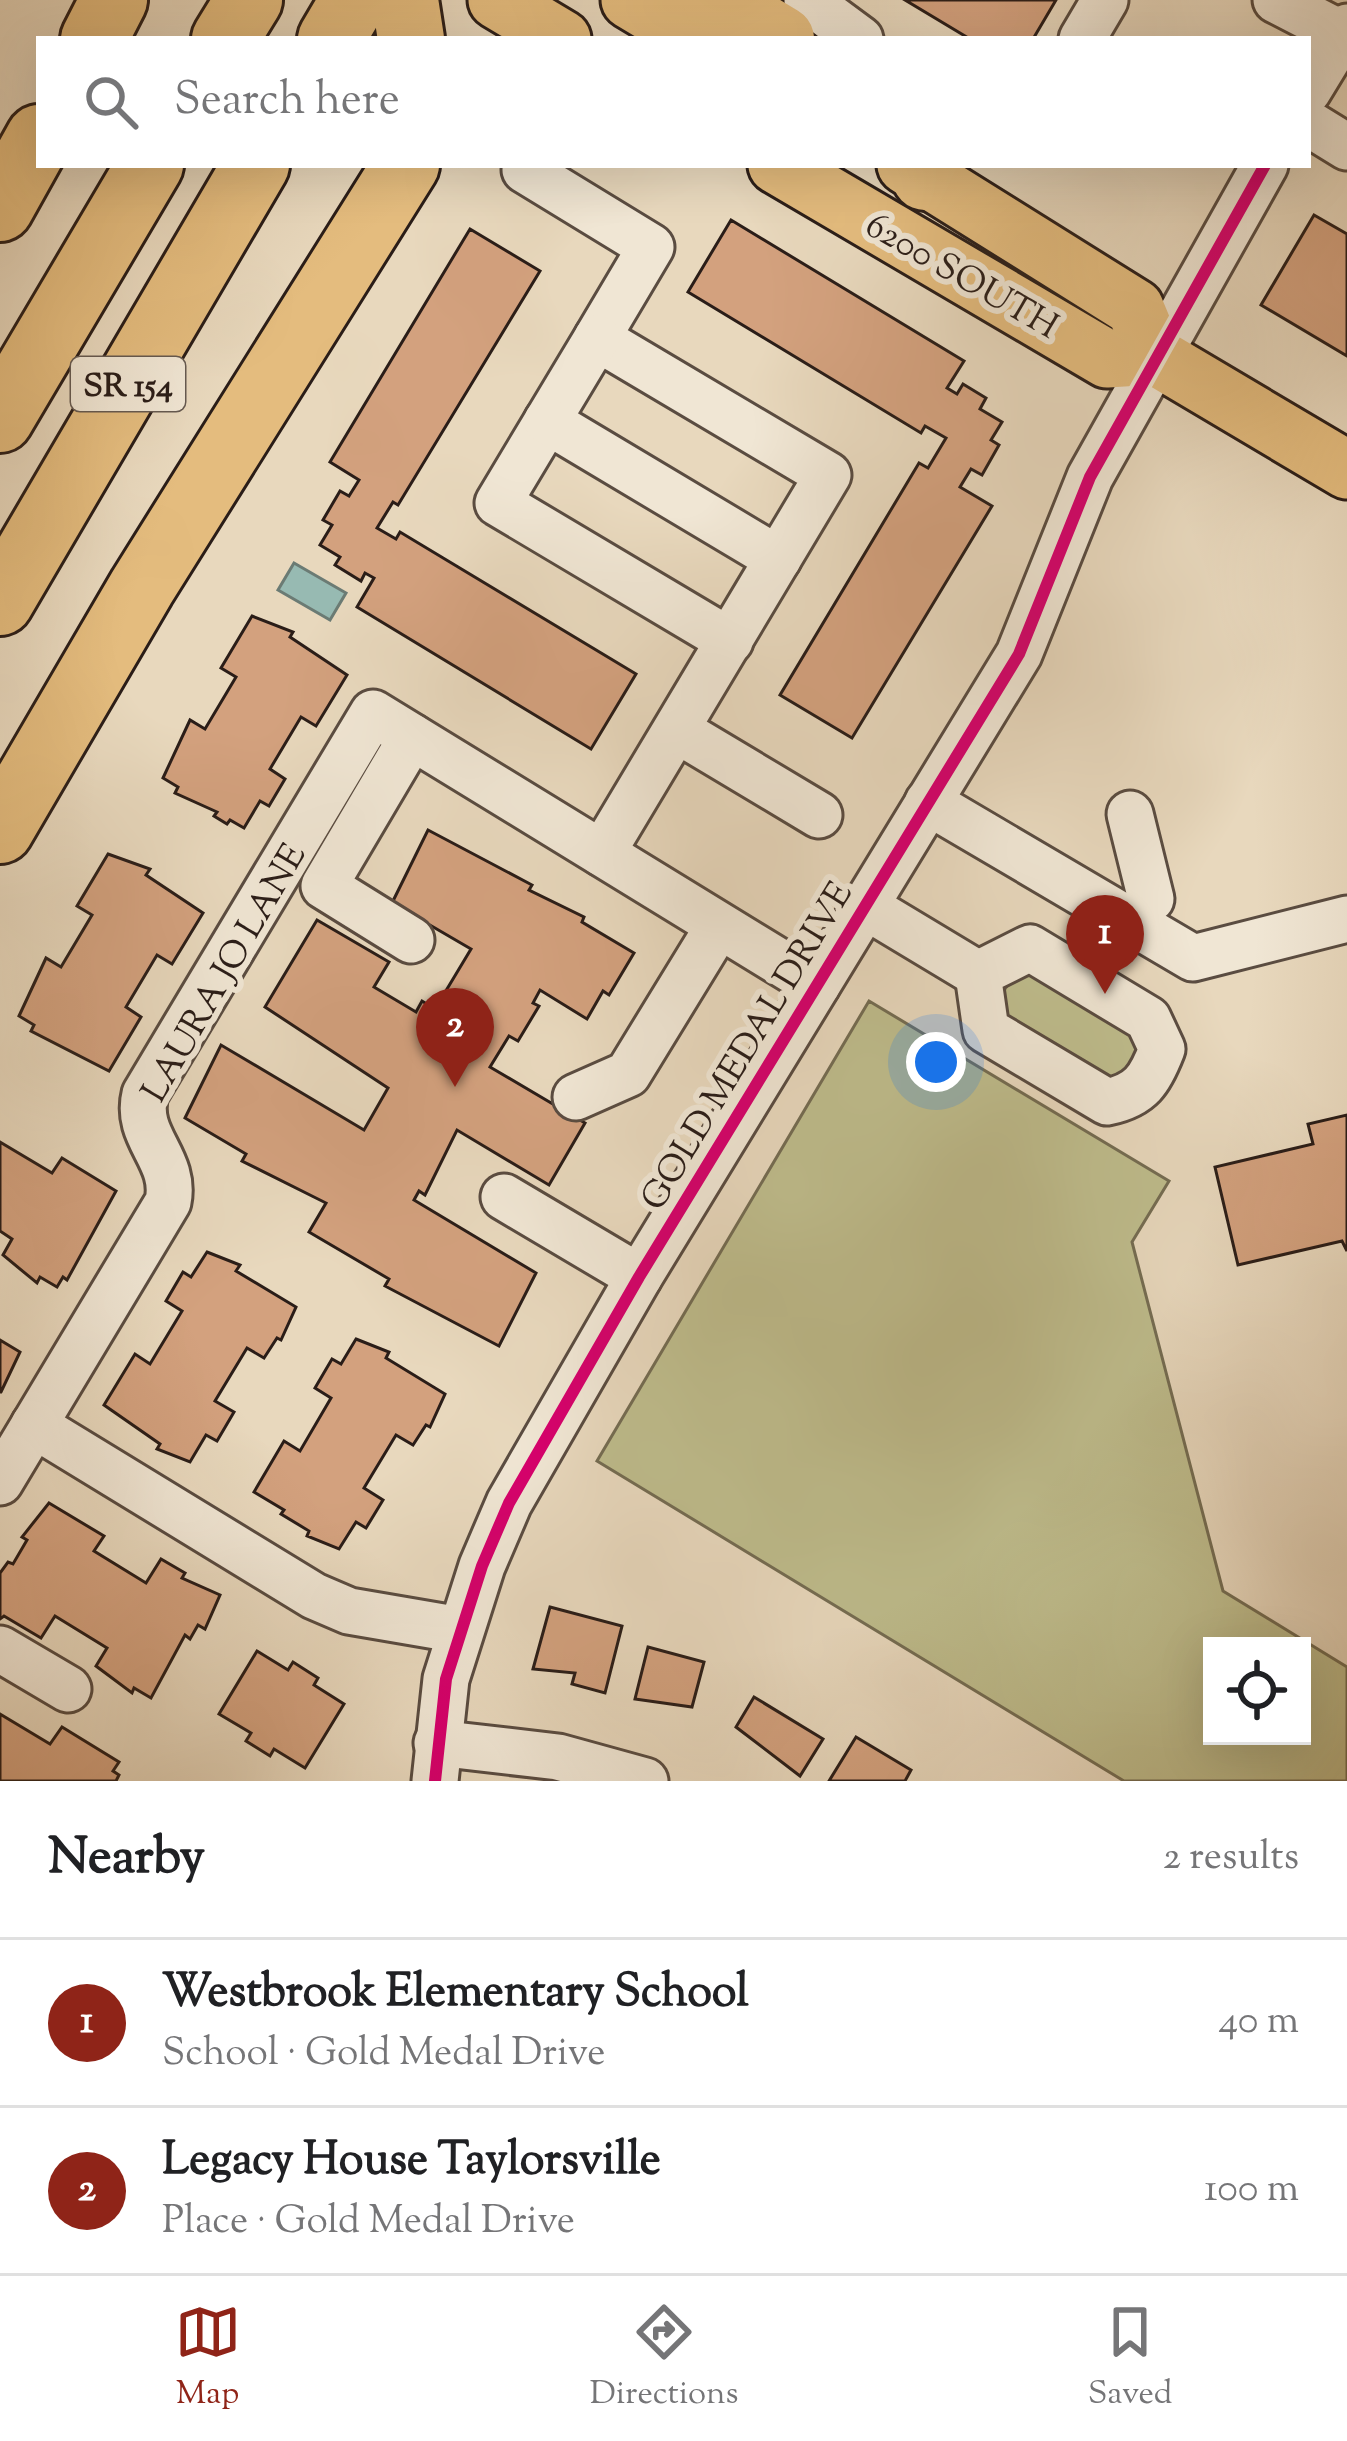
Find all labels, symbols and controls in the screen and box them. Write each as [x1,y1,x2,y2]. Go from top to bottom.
search box [36,36,1311,168]
icon: search [78,69,144,135]
text: Search here [174,70,400,135]
street label: 6200 SOUTH [855,201,1067,354]
road number: SR 154 [71,357,185,411]
street label: LAURA JO LANE [130,835,321,1113]
street label: GOLD MEDAL DRIVE [630,873,867,1221]
pin: 1 [1066,895,1144,994]
pin: 2 [416,988,494,1087]
your location [906,1032,966,1092]
map controls [1203,1637,1311,1745]
button: locate [1203,1637,1311,1745]
text: Nearby [48,1823,205,1896]
text: 2 results [1163,1831,1299,1887]
text: Westbrook Elementary School [162,1962,749,2027]
text: 1 [80,1995,94,2051]
text: 40 m [1219,1995,1299,2051]
text: School · Gold Medal Drive [162,2027,605,2083]
text: Legacy House Taylorsville [162,2130,661,2195]
text: 2 [78,2163,96,2219]
text: 100 m [1204,2163,1299,2219]
text: Place · Gold Medal Drive [162,2195,575,2251]
tab: Map [175,2299,241,2419]
tab: Directions [590,2299,739,2419]
tab: Saved [1088,2299,1172,2419]

